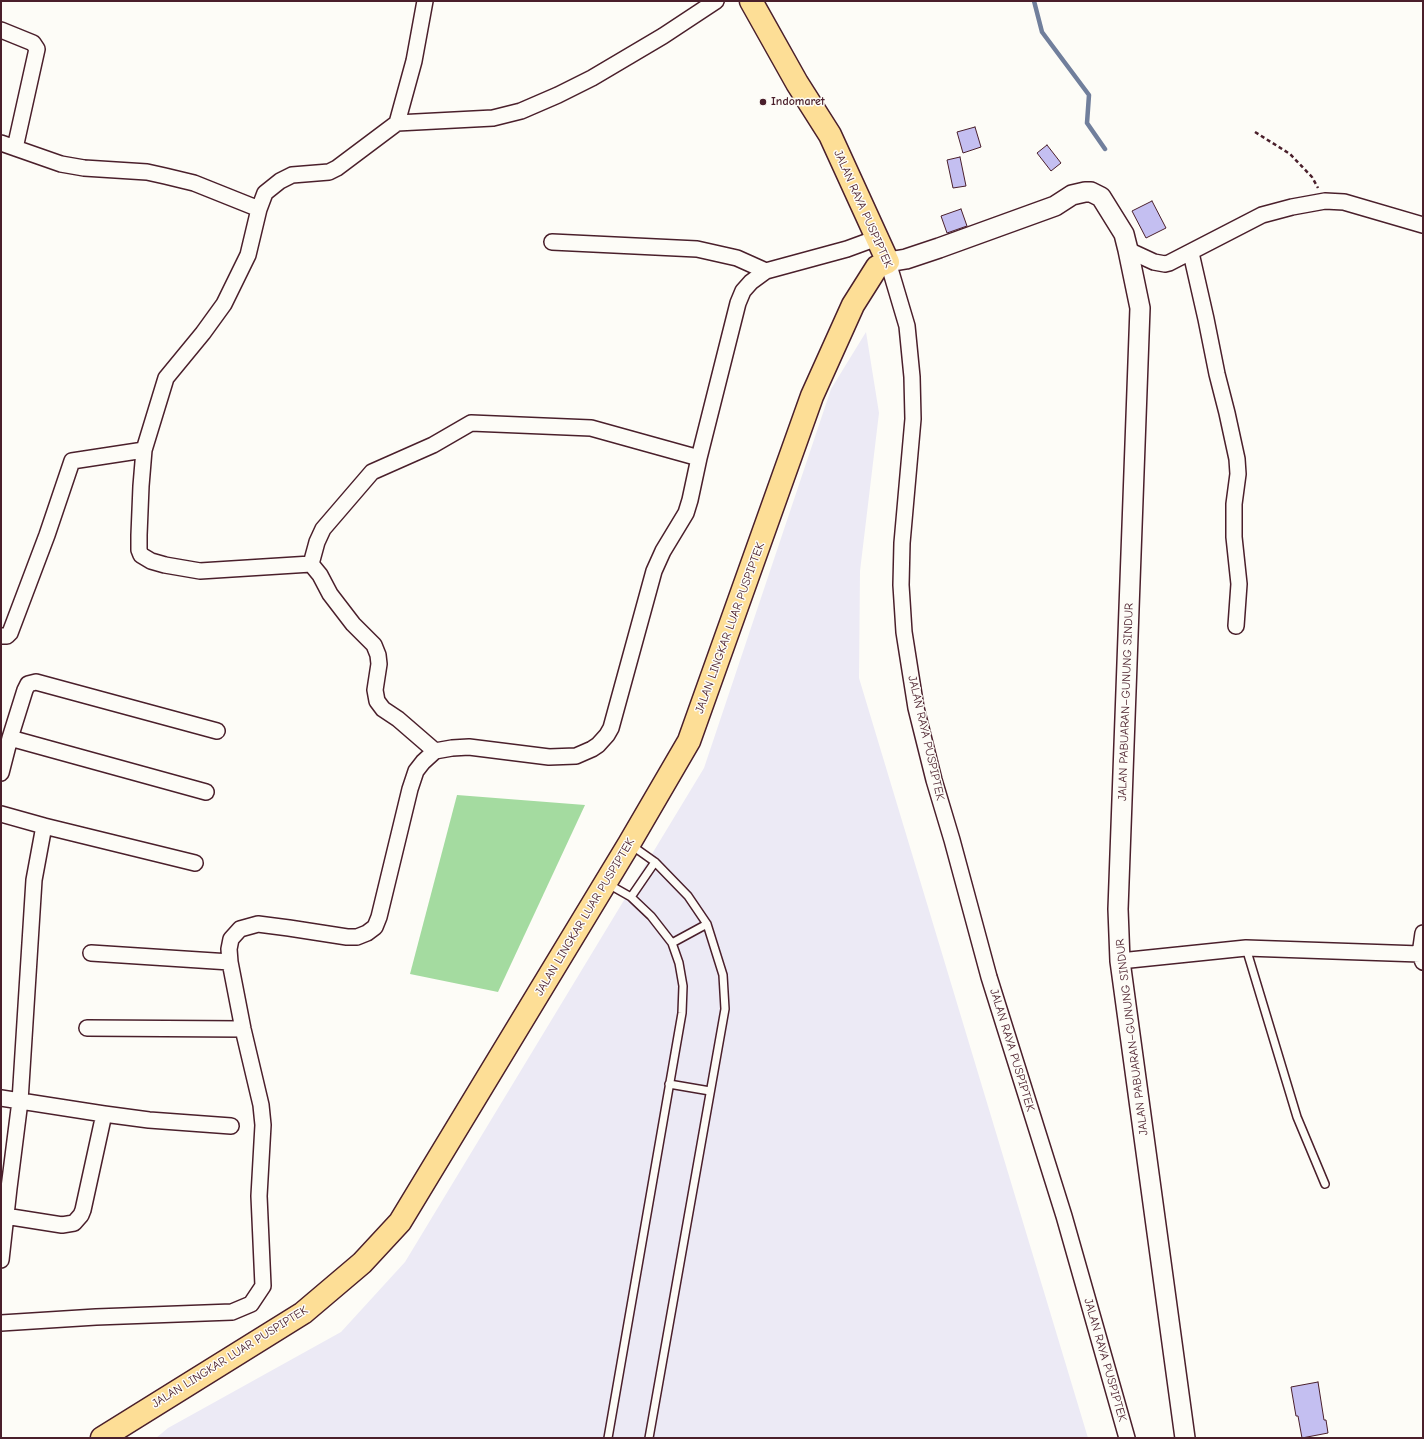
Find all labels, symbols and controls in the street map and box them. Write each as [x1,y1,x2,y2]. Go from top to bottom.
place label: Indomaret [771,95,825,109]
marker: Indomaret [758,97,768,107]
street label: JALAN RAYA PUSPIPTEK [830,148,896,270]
street label: JALAN LINGKAR LUAR PUSPIPTEK [692,540,768,716]
street label: JALAN PABUARAN–GUNUNG SINDUR [1115,603,1137,801]
street label: JALAN RAYA PUSPIPTEK [905,674,947,802]
street label: JALAN LINGKAR LUAR PUSPIPTEK [532,836,638,998]
street label: JALAN PABUARAN–GUNUNG SINDUR [1113,938,1151,1136]
street label: JALAN RAYA PUSPIPTEK [986,987,1038,1113]
street label: JALAN RAYA PUSPIPTEK [1080,1297,1130,1423]
street label: JALAN LINGKAR LUAR PUSPIPTEK [149,1303,311,1411]

